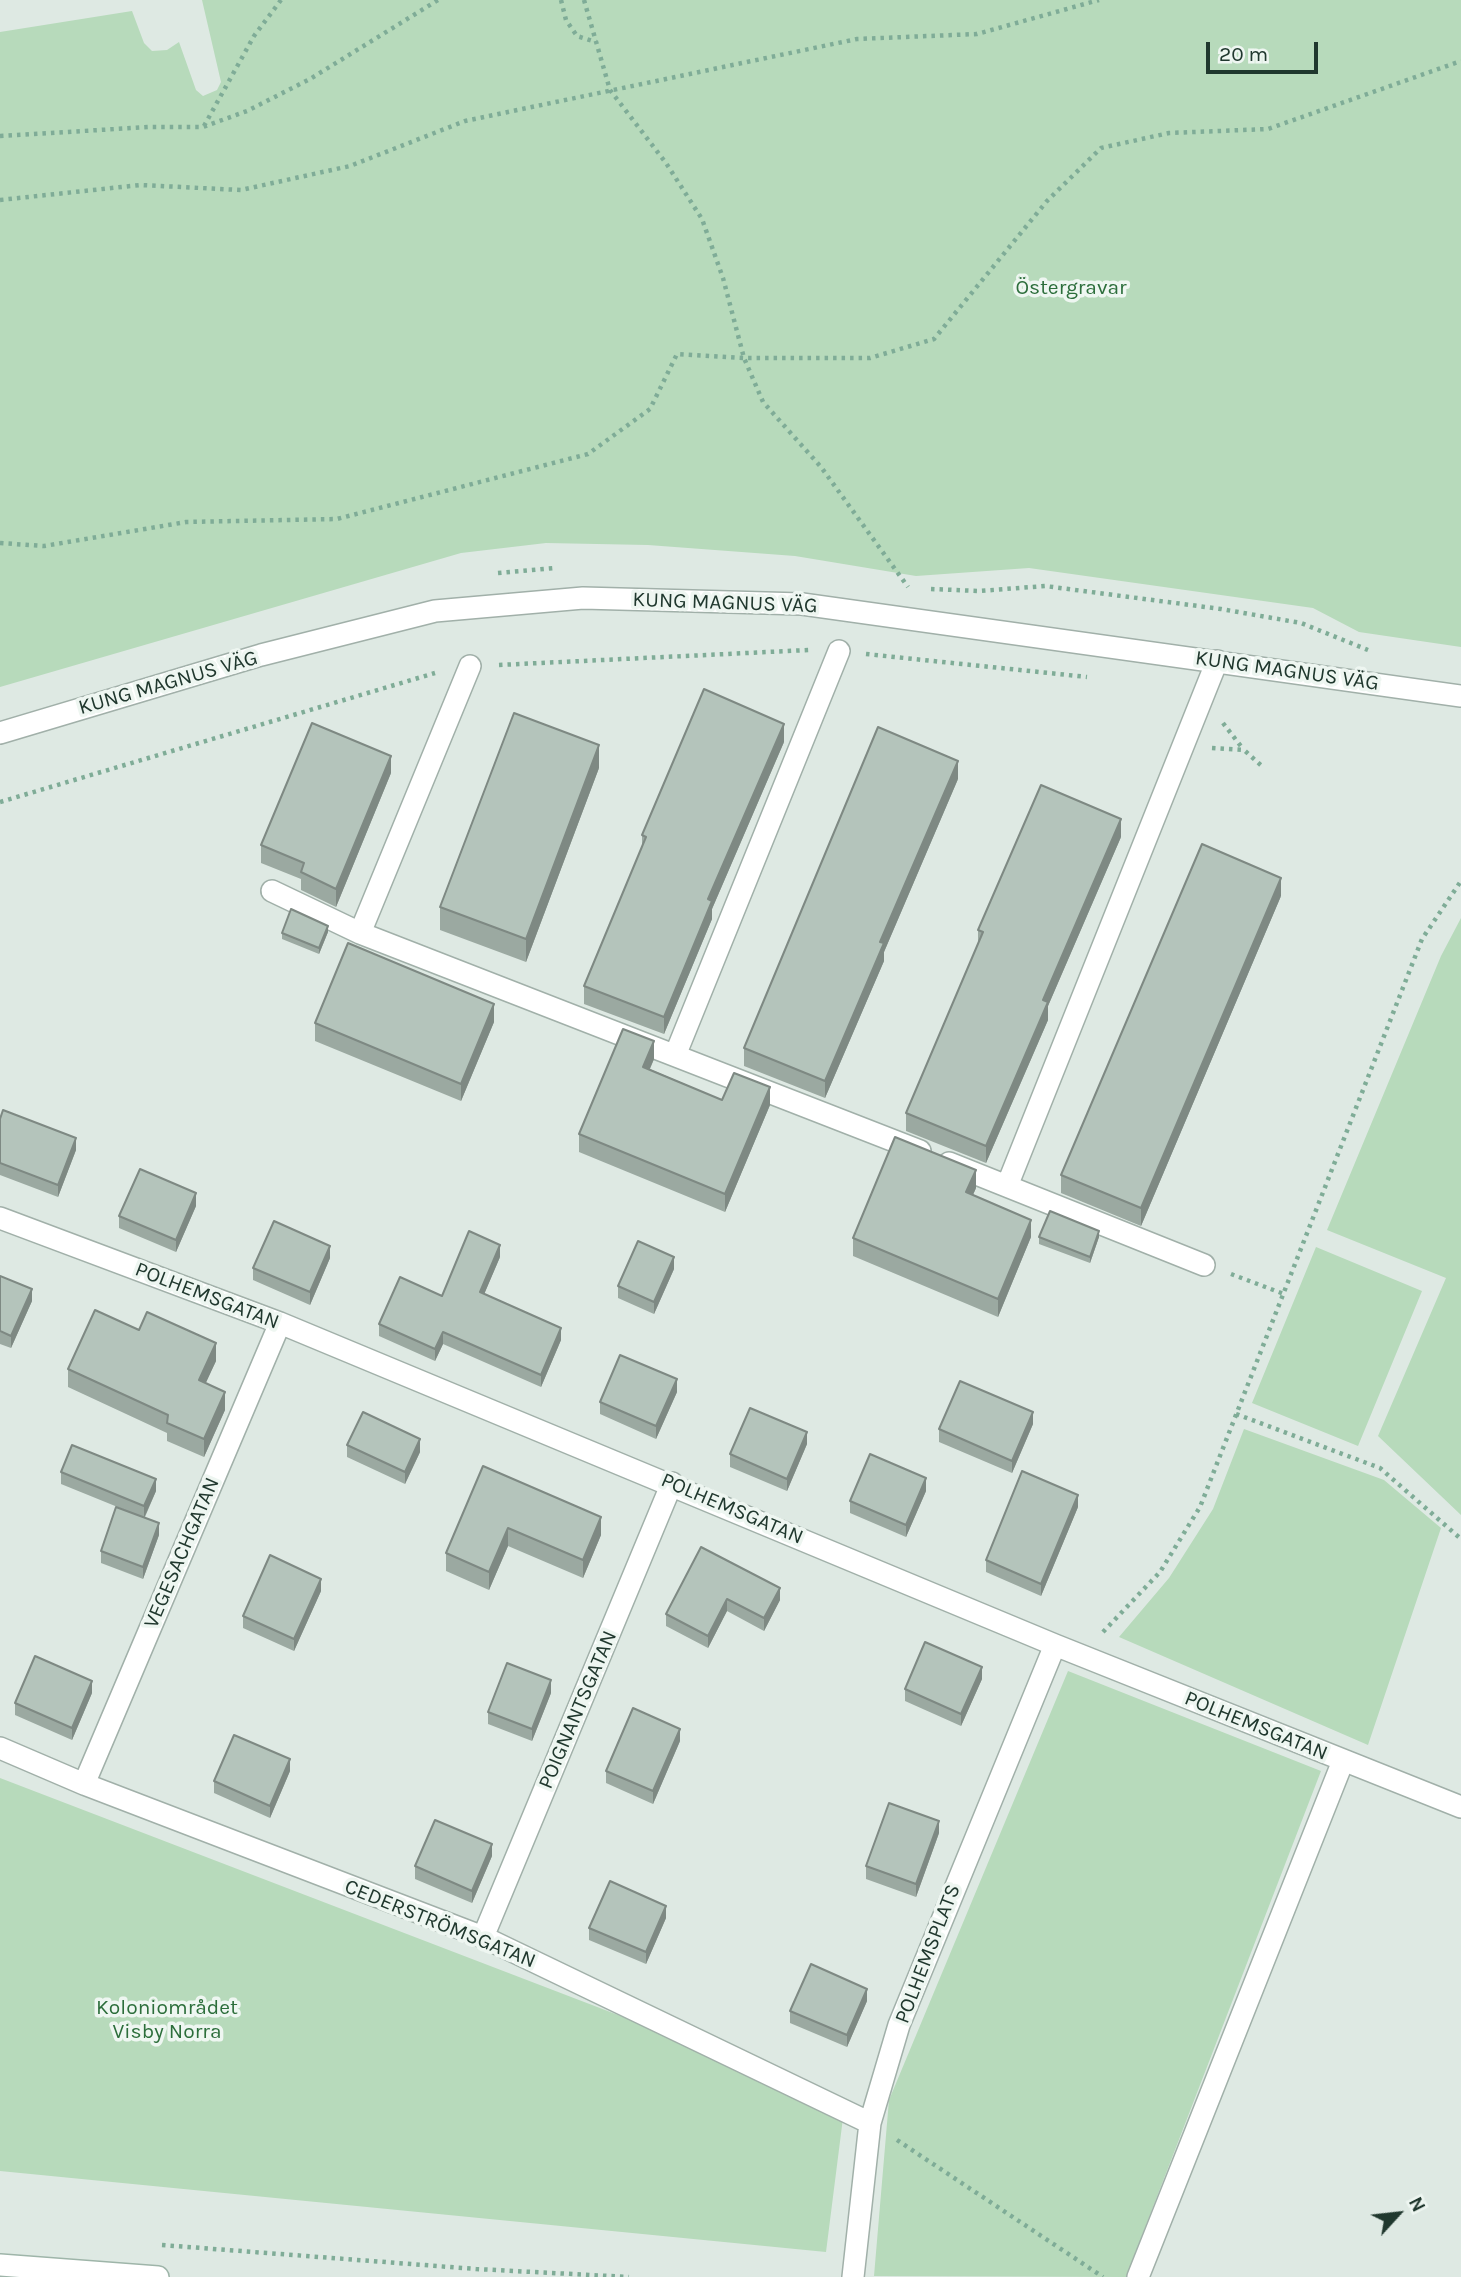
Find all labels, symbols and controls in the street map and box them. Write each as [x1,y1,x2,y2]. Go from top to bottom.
scale bar [1209,28,1321,72]
text: 20 m [1219,42,1268,66]
park label: Östergravar [1015,275,1127,301]
street label: KUNG MAGNUS VÄG [632,587,818,619]
street label: KUNG MAGNUS VÄG [76,645,260,721]
street label: KUNG MAGNUS VÄG [1194,646,1380,696]
street label: POLHEMSGATAN [131,1257,283,1335]
street label: POLHEMSGATAN [657,1468,807,1550]
street label: VEGESACHGATAN [139,1474,225,1632]
street label: POIGNANTSGATAN [533,1627,623,1793]
street label: POLHEMSGATAN [1181,1686,1331,1766]
street label: CEDERSTRÖMSGATAN [341,1874,539,1974]
street label: POLHEMSPLATS [890,1881,966,2027]
park label: Koloniområdet Visby Norra [96,1995,238,2045]
north arrow [1363,2179,1433,2249]
text: N [1404,2193,1430,2216]

